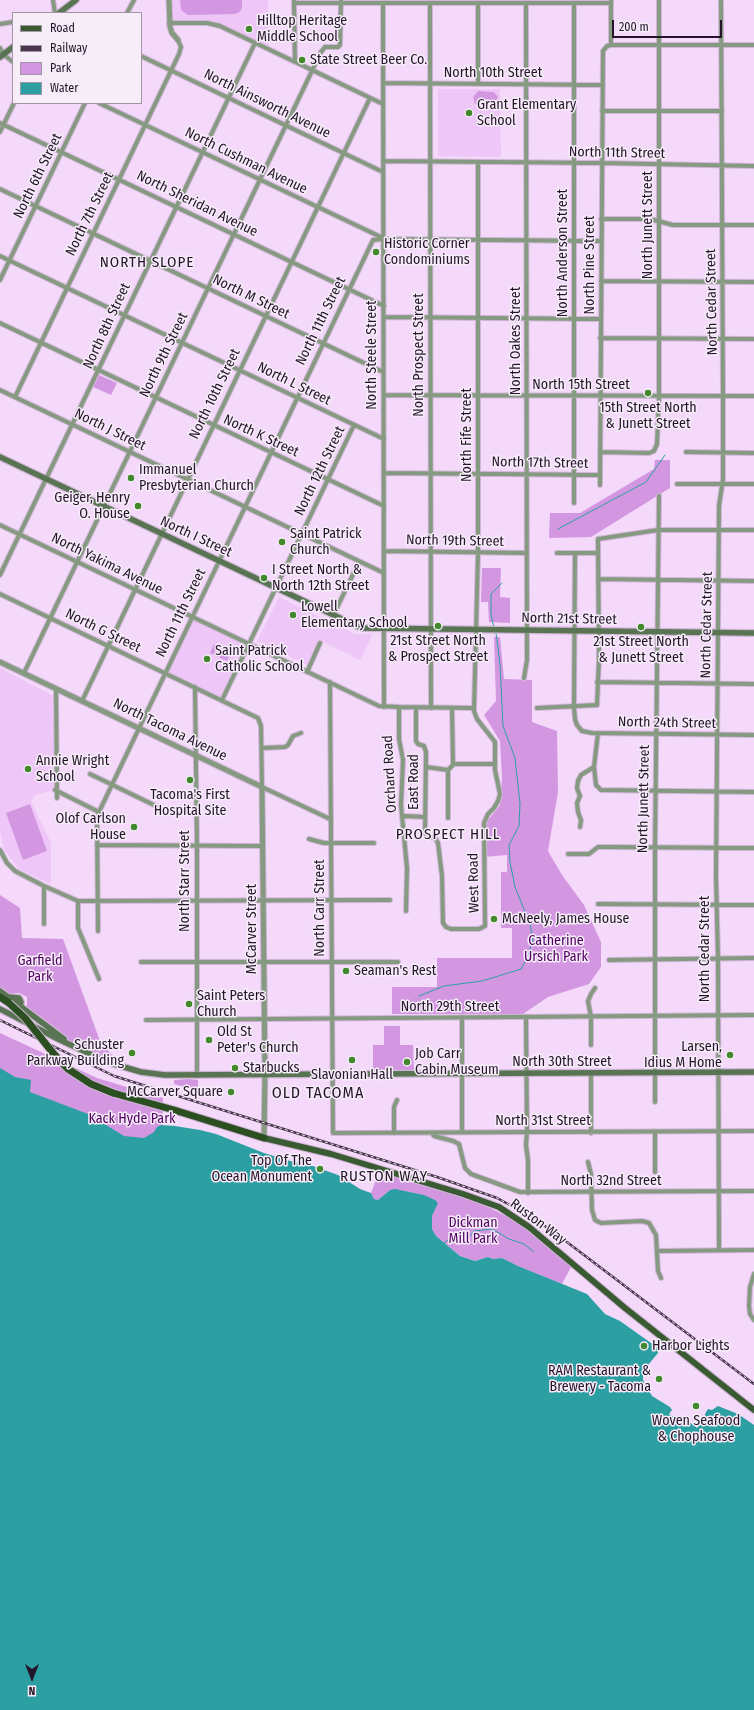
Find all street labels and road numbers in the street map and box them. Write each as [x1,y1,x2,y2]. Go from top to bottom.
street label: North 10th Street [444,65,542,81]
street label: North Ainsworth Avenue [201,66,333,142]
street label: North Cushman Avenue [182,124,310,198]
street label: North 6th Street [10,131,66,221]
street label: North 11th Street [569,144,665,162]
street label: North Sheridan Avenue [134,167,260,241]
street label: North 7th Street [62,169,118,259]
street label: North Junett Street [640,171,656,279]
street label: North Anderson Street [555,189,571,317]
street label: North Pine Street [582,216,598,314]
street label: North Cedar Street [703,249,721,355]
street label: North M Street [210,271,292,323]
street label: North 11th Street [292,274,350,368]
street label: North 8th Street [80,280,134,372]
street label: North Oakes Street [508,287,524,395]
street label: North Prospect Street [411,293,427,417]
street label: North Steele Street [364,300,380,410]
street label: North 9th Street [136,310,192,400]
street label: North 10th Street [186,346,244,442]
street label: North L Street [254,359,334,409]
street label: North 15th Street [532,377,630,393]
street label: North Fife Street [459,388,475,482]
street label: North J Street [71,405,149,455]
street label: North K Street [221,411,301,461]
street label: North 12th Street [291,424,349,518]
street label: North 17th Street [491,454,589,472]
street label: North I Street [157,513,235,561]
street label: North Yakima Avenue [49,530,165,598]
street label: North 19th Street [406,532,504,550]
street label: North 11th Street [152,566,210,660]
street label: North Cedar Street [698,572,716,678]
street label: North G Street [63,606,143,656]
street label: North 21st Street [521,610,617,628]
street label: North Tacoma Avenue [110,695,230,765]
street label: North 24th Street [618,714,716,732]
street label: Orchard Road [380,735,400,813]
street label: North Junett Street [635,745,653,853]
street label: East Road [406,754,422,810]
street label: North Starr Street [177,830,193,932]
street label: West Road [465,853,483,913]
street label: North Carr Street [312,859,328,957]
street label: McCarver Street [244,884,260,974]
street label: North Cedar Street [697,896,713,1002]
street label: North 29th Street [401,999,499,1015]
street label: North 30th Street [512,1054,612,1070]
street label: North 31st Street [495,1113,591,1129]
street label: North 32nd Street [561,1173,661,1189]
street label: Ruston Way [506,1195,570,1249]

